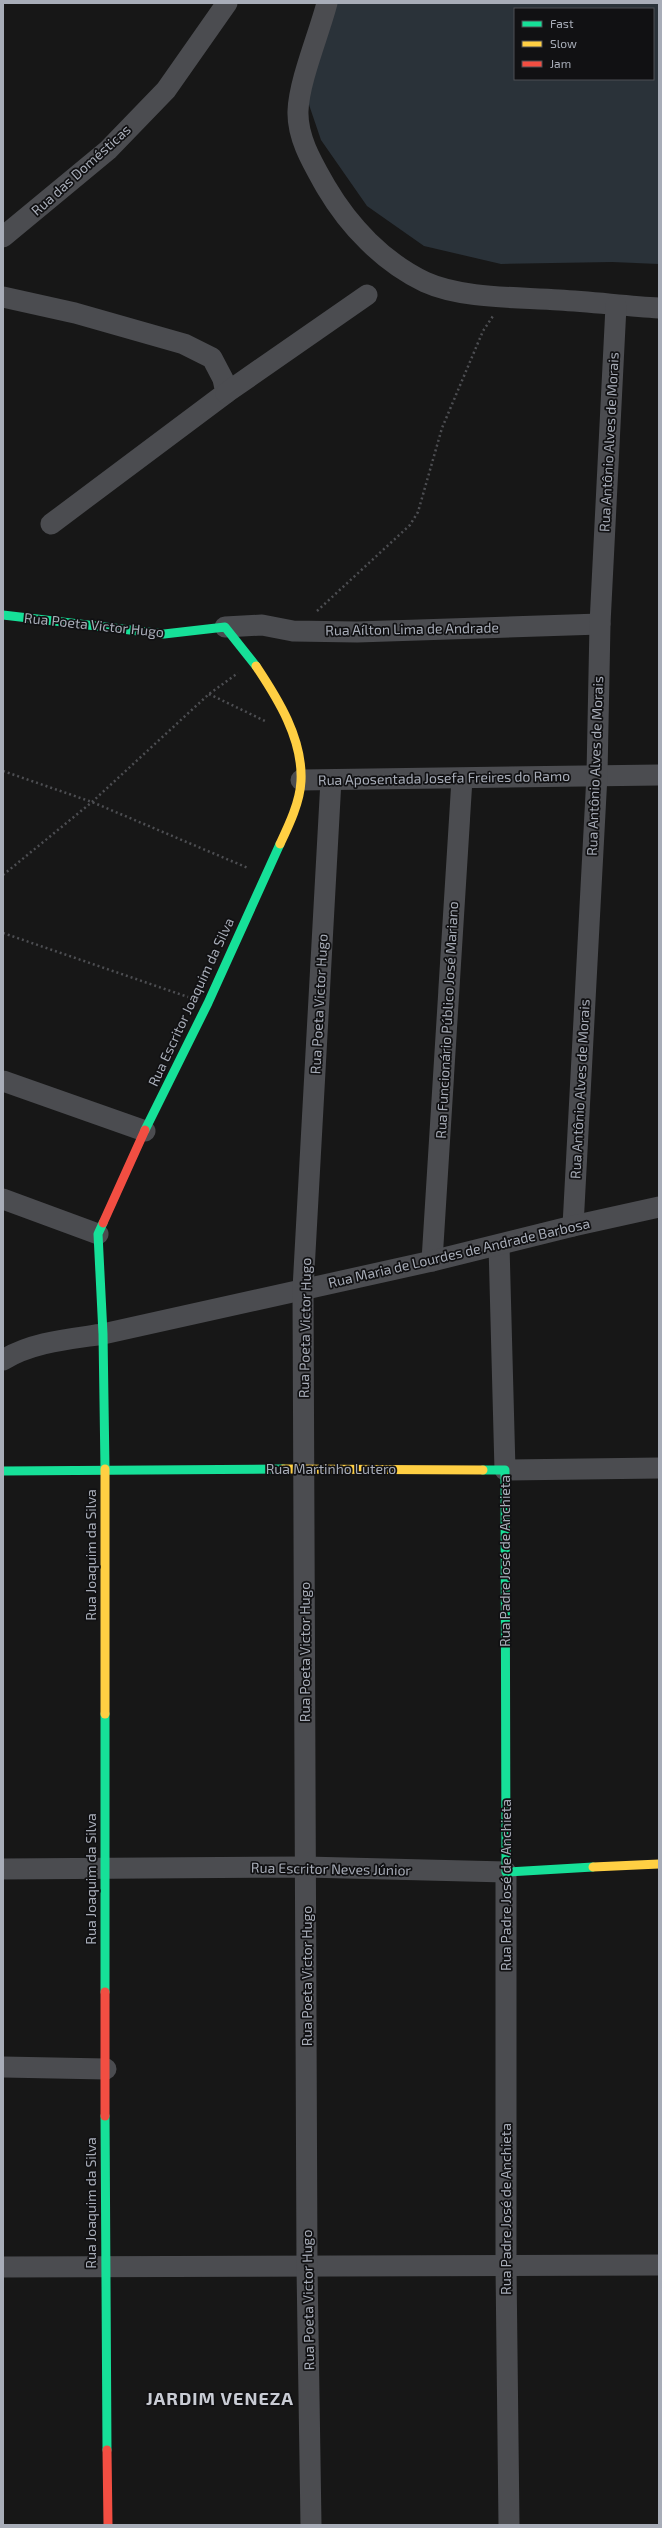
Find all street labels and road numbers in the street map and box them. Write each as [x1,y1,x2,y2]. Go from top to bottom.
street label: Rua das Domésticas [27,120,134,219]
street label: Rua Antônio Alves de Morais [595,352,622,532]
street label: Rua Poeta Victor Hugo [23,609,165,640]
street label: Rua Aílton Lima de Andrade [325,618,499,639]
street label: Rua Antônio Alves de Morais [583,676,606,856]
street label: Rua Aposentada Josefa Freires do Ramo [318,767,570,788]
street label: Rua Funcionário Público José Mariano [432,901,461,1139]
street label: Rua Escritor Joaquim da Silva [144,915,237,1089]
street label: Rua Poeta Victor Hugo [306,933,331,1075]
street label: Rua Antônio Alves de Morais [566,999,593,1179]
street label: Rua Maria de Lourdes de Andrade Barbosa [326,1214,591,1291]
street label: Rua Poeta Victor Hugo [295,1258,314,1398]
street label: Rua Martinho Lutero [266,1460,396,1477]
street label: Rua Padre José de Anchieta [496,1475,513,1647]
street label: Rua Joaquim da Silva [82,1489,99,1621]
street label: Rua Poeta Victor Hugo [296,1582,313,1722]
street label: Rua Padre José de Anchieta [497,1799,514,1971]
street label: Rua Joaquim da Silva [82,1813,99,1945]
street label: Rua Escritor Neves Júnior [251,1859,412,1878]
street label: Rua Poeta Victor Hugo [298,1906,315,2046]
street label: Rua Padre José de Anchieta [497,2123,514,2295]
street label: Rua Joaquim da Silva [82,2137,99,2269]
street label: Rua Poeta Victor Hugo [298,2230,317,2370]

